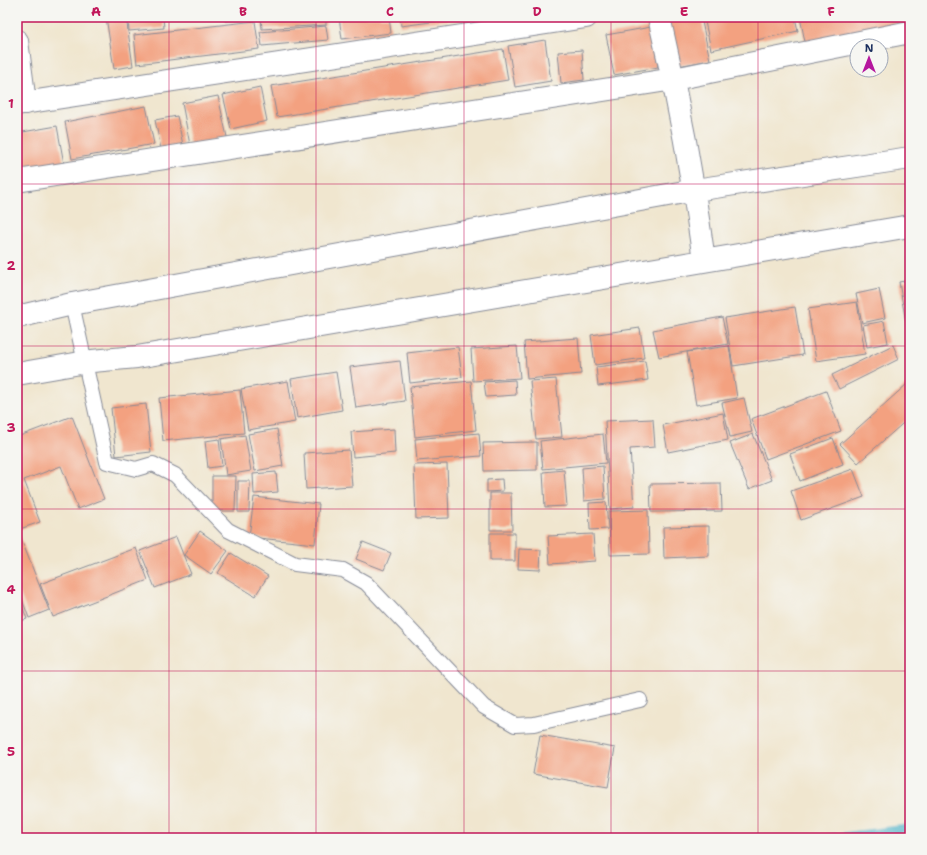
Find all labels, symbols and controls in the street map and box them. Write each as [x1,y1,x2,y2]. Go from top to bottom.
text: A [91,3,101,20]
text: B [239,3,247,20]
text: C [386,3,394,20]
text: D [532,3,542,20]
text: E [680,3,689,20]
text: F [827,3,835,20]
north arrow [849,38,889,78]
text: N [865,41,874,56]
text: 1 [8,95,14,112]
text: 2 [6,257,16,274]
text: 3 [6,419,16,436]
text: 4 [6,581,16,598]
text: 5 [7,743,15,760]

